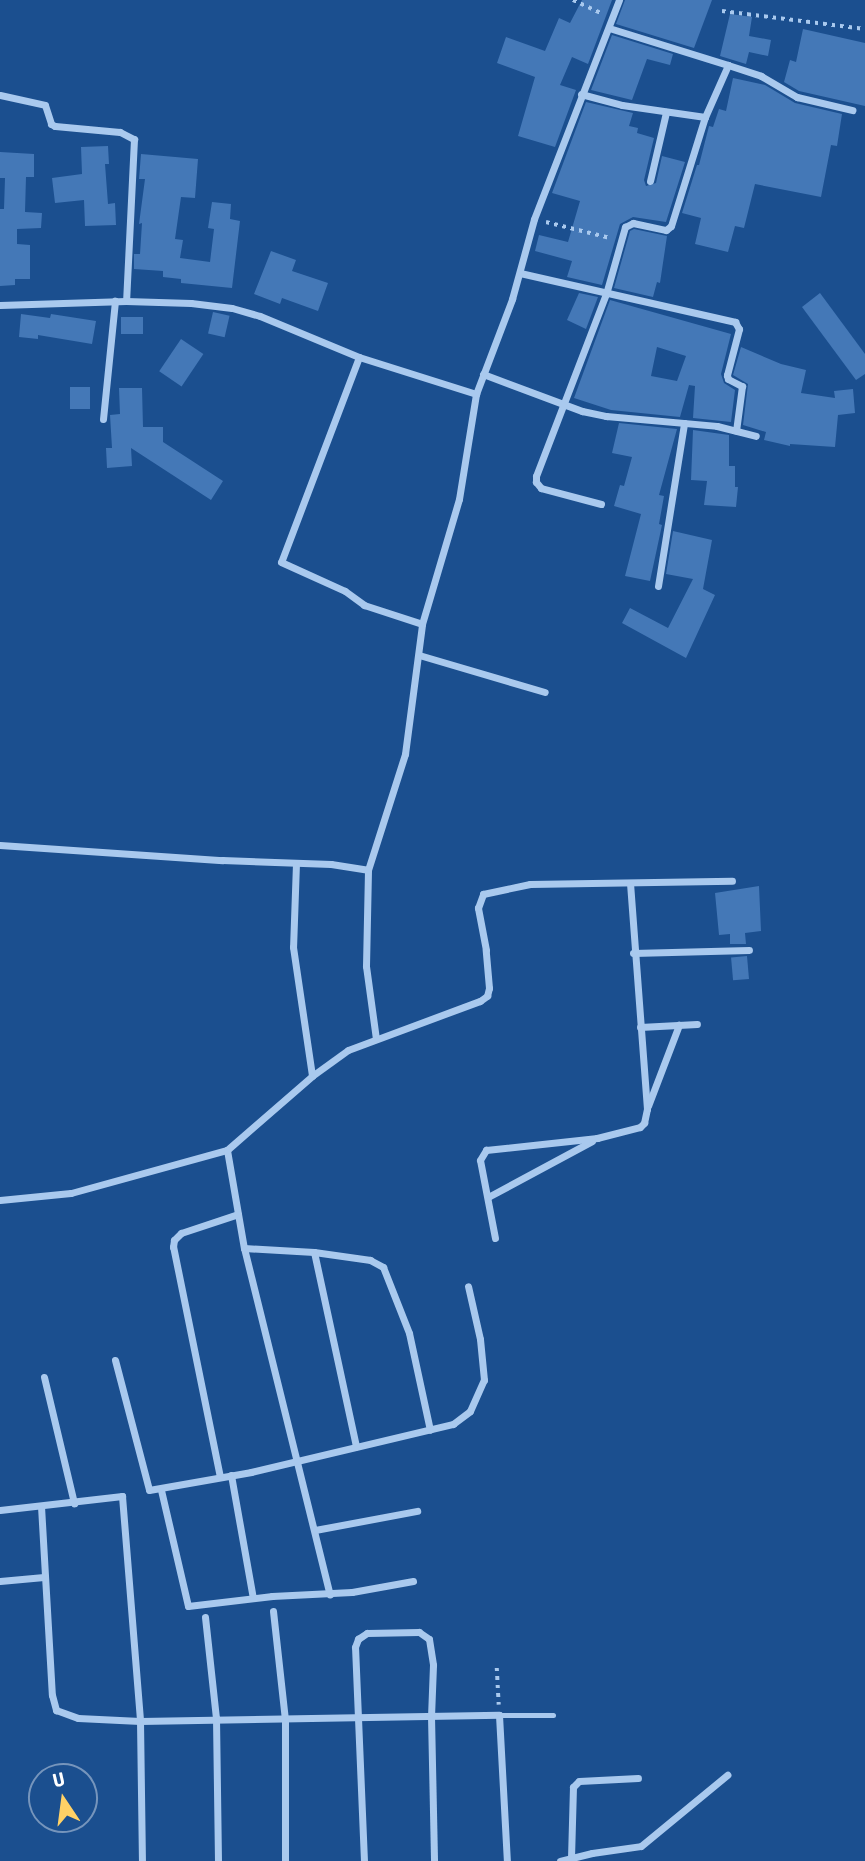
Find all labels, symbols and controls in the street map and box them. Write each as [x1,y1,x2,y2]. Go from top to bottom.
north arrow [28,1763,98,1833]
text: U [51,1768,67,1791]

